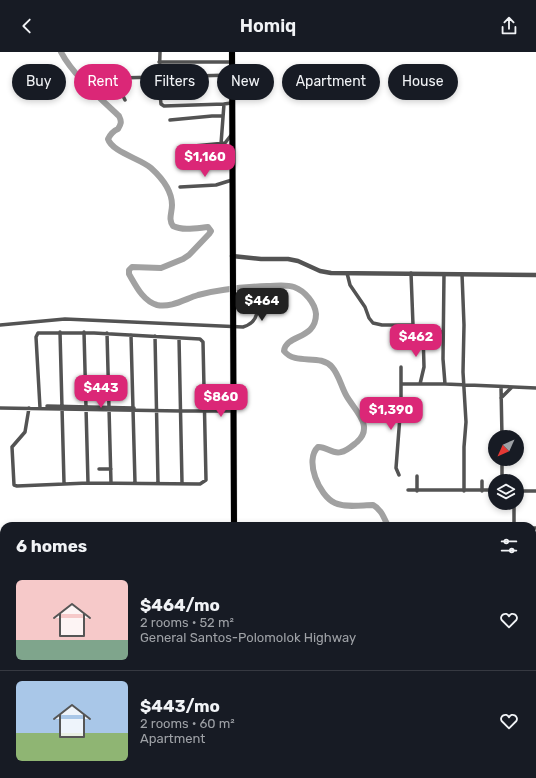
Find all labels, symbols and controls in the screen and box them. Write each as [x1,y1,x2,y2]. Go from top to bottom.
icon: back [16,15,38,37]
text: Homiq [240,15,296,37]
icon: share [498,15,520,37]
chip: Buy [12,64,66,100]
chip: Rent [74,64,132,100]
chip: Filters [140,64,209,100]
chip: New [217,64,274,100]
chip: Apartment [282,64,380,100]
chip: House [388,64,458,100]
pin: $1,160 [172,144,238,178]
text: $1,160 [184,149,226,164]
pin: $464 [238,288,286,322]
text: $464 [245,293,279,308]
pin: $462 [392,324,440,358]
text: $462 [399,329,433,344]
pin: $443 [77,375,125,409]
text: $443 [83,380,119,395]
pin: $860 [197,384,245,418]
text: $860 [204,389,238,404]
pin: $1,390 [358,397,424,431]
text: $1,390 [369,402,413,417]
north arrow [488,430,524,466]
map controls [488,430,524,510]
button: layers [488,474,524,510]
icon: filters [498,535,520,557]
text: 6 homes [16,536,87,556]
text: $464/mo [140,595,220,615]
icon: home [48,596,96,644]
icon: heart [498,609,520,631]
text: 2 rooms · 52 m² [140,615,234,630]
text: General Santos-Polomolok Highway [140,630,356,645]
text: $443/mo [140,696,220,716]
icon: home [48,697,96,745]
icon: heart [498,710,520,732]
text: 2 rooms · 60 m² [140,716,235,731]
text: Apartment [140,731,205,746]

